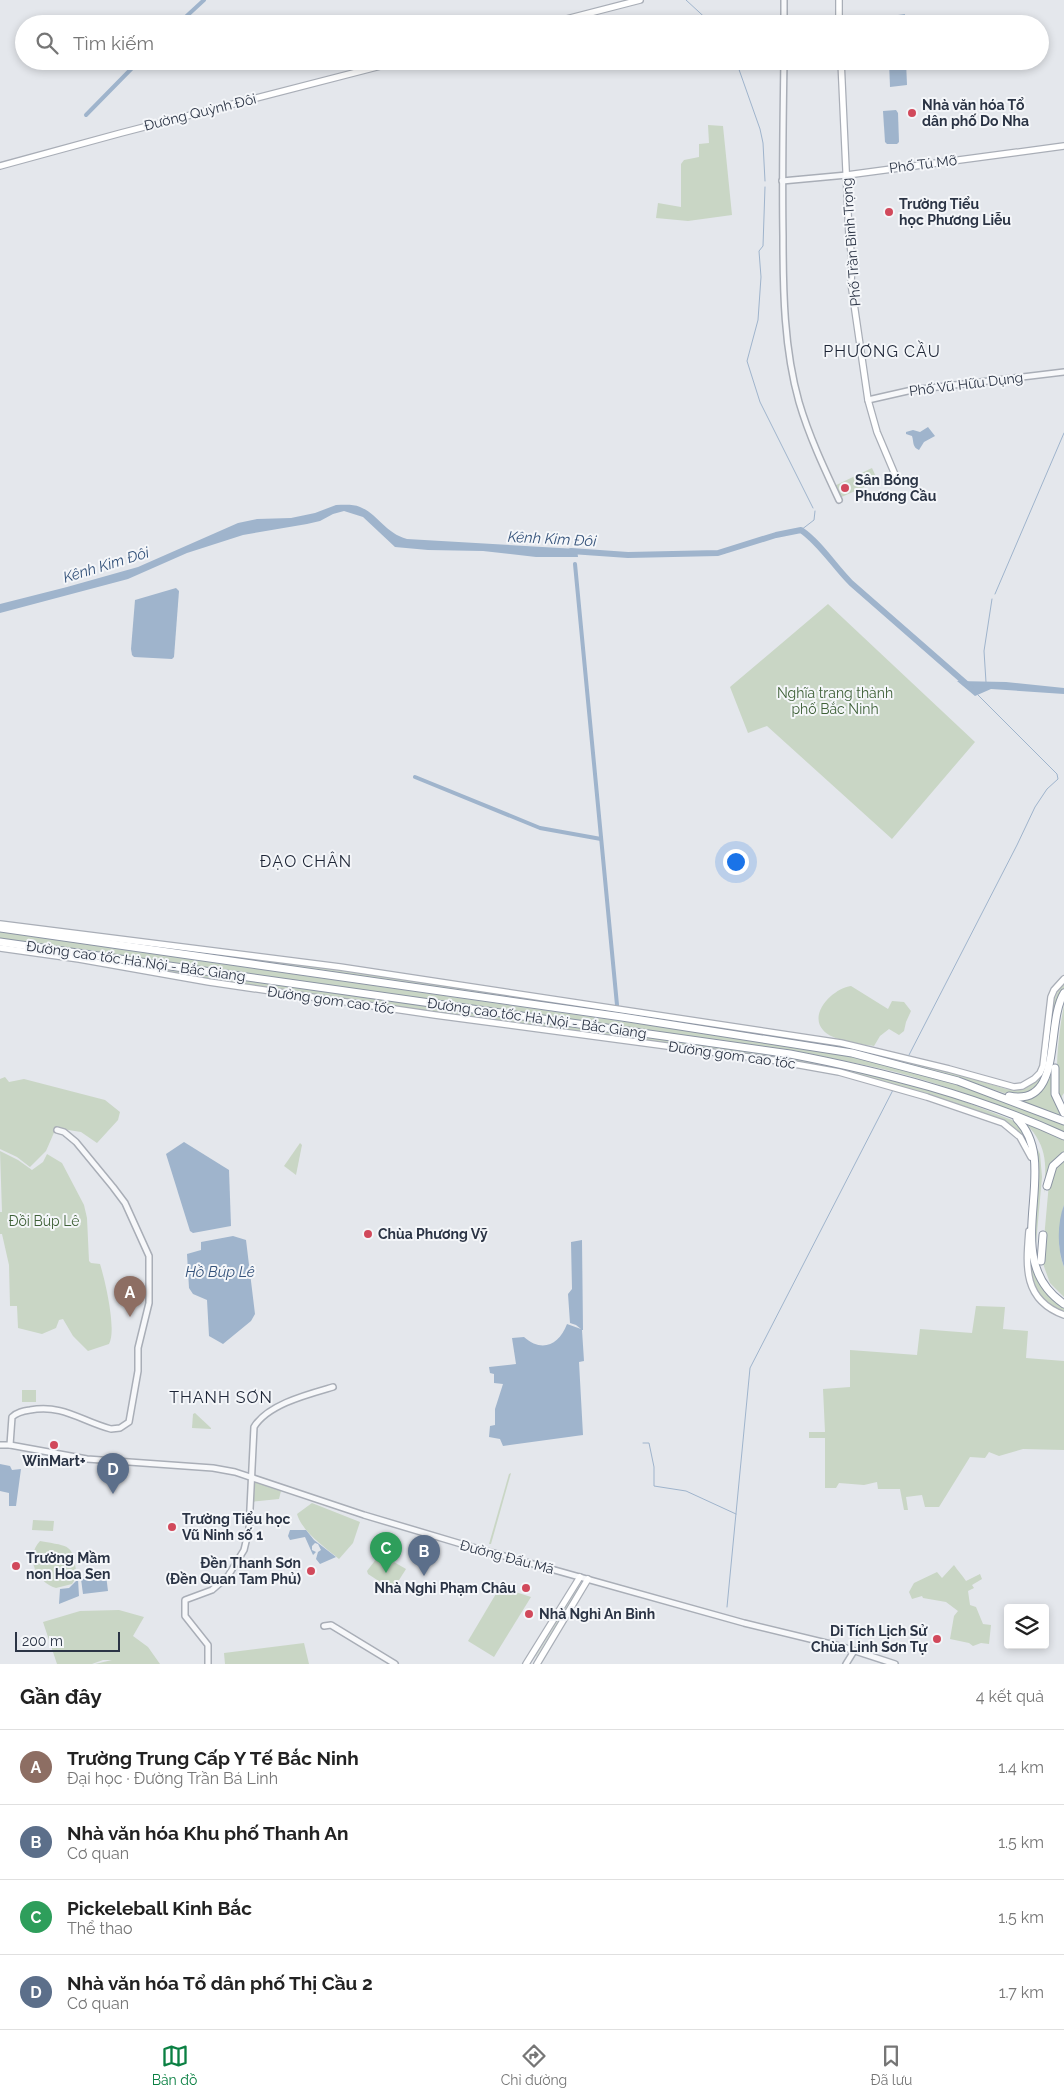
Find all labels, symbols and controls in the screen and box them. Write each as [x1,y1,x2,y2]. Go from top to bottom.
search box [15,15,1049,70]
icon: search [33,29,61,57]
text: Tìm kiếm [73,32,154,54]
street label: Đường Quỳnh Đôi [142,90,258,134]
place label: Nhà văn hóa Tổ dân phố Do Nha [922,97,1029,129]
marker: Nhà văn hóa Tổ dân phố Do Nha [906,107,918,119]
street label: Phố Tú Mỡ [888,152,958,176]
street label: Phố Trần Bình Trọng [839,177,863,307]
place label: Trường Tiểu học Phương Liễu [899,196,1011,228]
marker: Trường Tiểu học Phương Liễu [883,206,895,218]
district label: PHƯƠNG CẦU [823,340,941,361]
street label: Phố Vũ Hữu Dụng [908,369,1024,399]
place label: Sân Bóng Phương Cầu [855,472,937,504]
marker: Sân Bóng Phương Cầu [839,482,851,494]
water label: Kênh Kim Đôi [507,528,598,550]
water label: Kênh Kim Đôi [61,543,152,587]
park label: Nghĩa trang thành phố Bắc Ninh [777,685,893,717]
your location [723,849,749,875]
district label: ĐẠO CHÂN [260,851,352,871]
street label: Đường cao tốc Hà Nội - Bắc Giang [25,938,247,984]
street label: Đường gom cao tốc [266,983,396,1017]
street label: Đường cao tốc Hà Nội - Bắc Giang [426,995,648,1041]
street label: Đường gom cao tốc [667,1038,797,1072]
park label: Đồi Búp Lê [8,1213,80,1229]
place label: Chùa Phương Vỹ [378,1226,488,1242]
marker: Chùa Phương Vỹ [362,1228,374,1240]
water label: Hồ Búp Lê [185,1263,255,1281]
pin: A [114,1276,146,1317]
district label: THANH SƠN [169,1388,273,1407]
marker: WinMart+ [48,1439,60,1451]
place label: WinMart+ [22,1453,86,1469]
pin: D [97,1453,129,1494]
place label: Trường Tiểu học Vũ Ninh số 1 [182,1511,290,1543]
marker: Trường Tiểu học Vũ Ninh số 1 [166,1521,178,1533]
pin: C [370,1532,402,1573]
pin: B [408,1535,440,1576]
street label: Đường Đấu Mã [458,1537,556,1577]
place label: Trường Mầm non Hoa Sen [26,1550,110,1582]
place label: Đền Thanh Sơn (Đền Quan Tam Phủ) [166,1555,301,1587]
marker: Trường Mầm non Hoa Sen [10,1560,22,1572]
marker: Đền Thanh Sơn (Đền Quan Tam Phủ) [305,1565,317,1577]
place label: Nhà Nghỉ Phạm Châu [374,1580,516,1596]
marker: Nhà Nghỉ Phạm Châu [520,1582,532,1594]
map controls [1004,1604,1049,1649]
button: layers [1004,1604,1049,1649]
place label: Nhà Nghỉ An Bình [539,1606,655,1622]
marker: Nhà Nghỉ An Bình [523,1608,535,1620]
place label: Di Tích Lịch Sử Chùa Linh Sơn Tự [811,1623,928,1655]
scale bar [15,1629,120,1652]
text: 200 m [22,1633,63,1649]
marker: Di Tích Lịch Sử Chùa Linh Sơn Tự [931,1633,943,1645]
text: Gần đây [20,1684,102,1709]
text: 4 kết quả [976,1687,1044,1706]
text: Trường Trung Cấp Y Tế Bắc Ninh [67,1747,359,1769]
text: A [31,1758,41,1777]
text: 1.4 km [998,1758,1044,1777]
text: Đại học · Đường Trần Bá Linh [67,1769,278,1788]
text: Nhà văn hóa Khu phố Thanh An [67,1822,348,1844]
text: B [31,1833,41,1852]
text: 1.5 km [998,1833,1044,1852]
text: Cơ quan [67,1844,129,1863]
text: Pickeleball Kinh Bắc [67,1897,252,1919]
text: C [31,1908,41,1927]
text: 1.5 km [998,1908,1044,1927]
text: Thể thao [67,1919,133,1938]
text: Nhà văn hóa Tổ dân phố Thị Cầu 2 [67,1972,373,1994]
text: D [30,1983,42,2002]
text: 1.7 km [999,1983,1044,2002]
text: Cơ quan [67,1994,129,2013]
tab: Bản đồ [152,2042,197,2088]
tab: Chỉ đường [501,2042,567,2088]
tab: Đã lưu [871,2042,912,2088]

